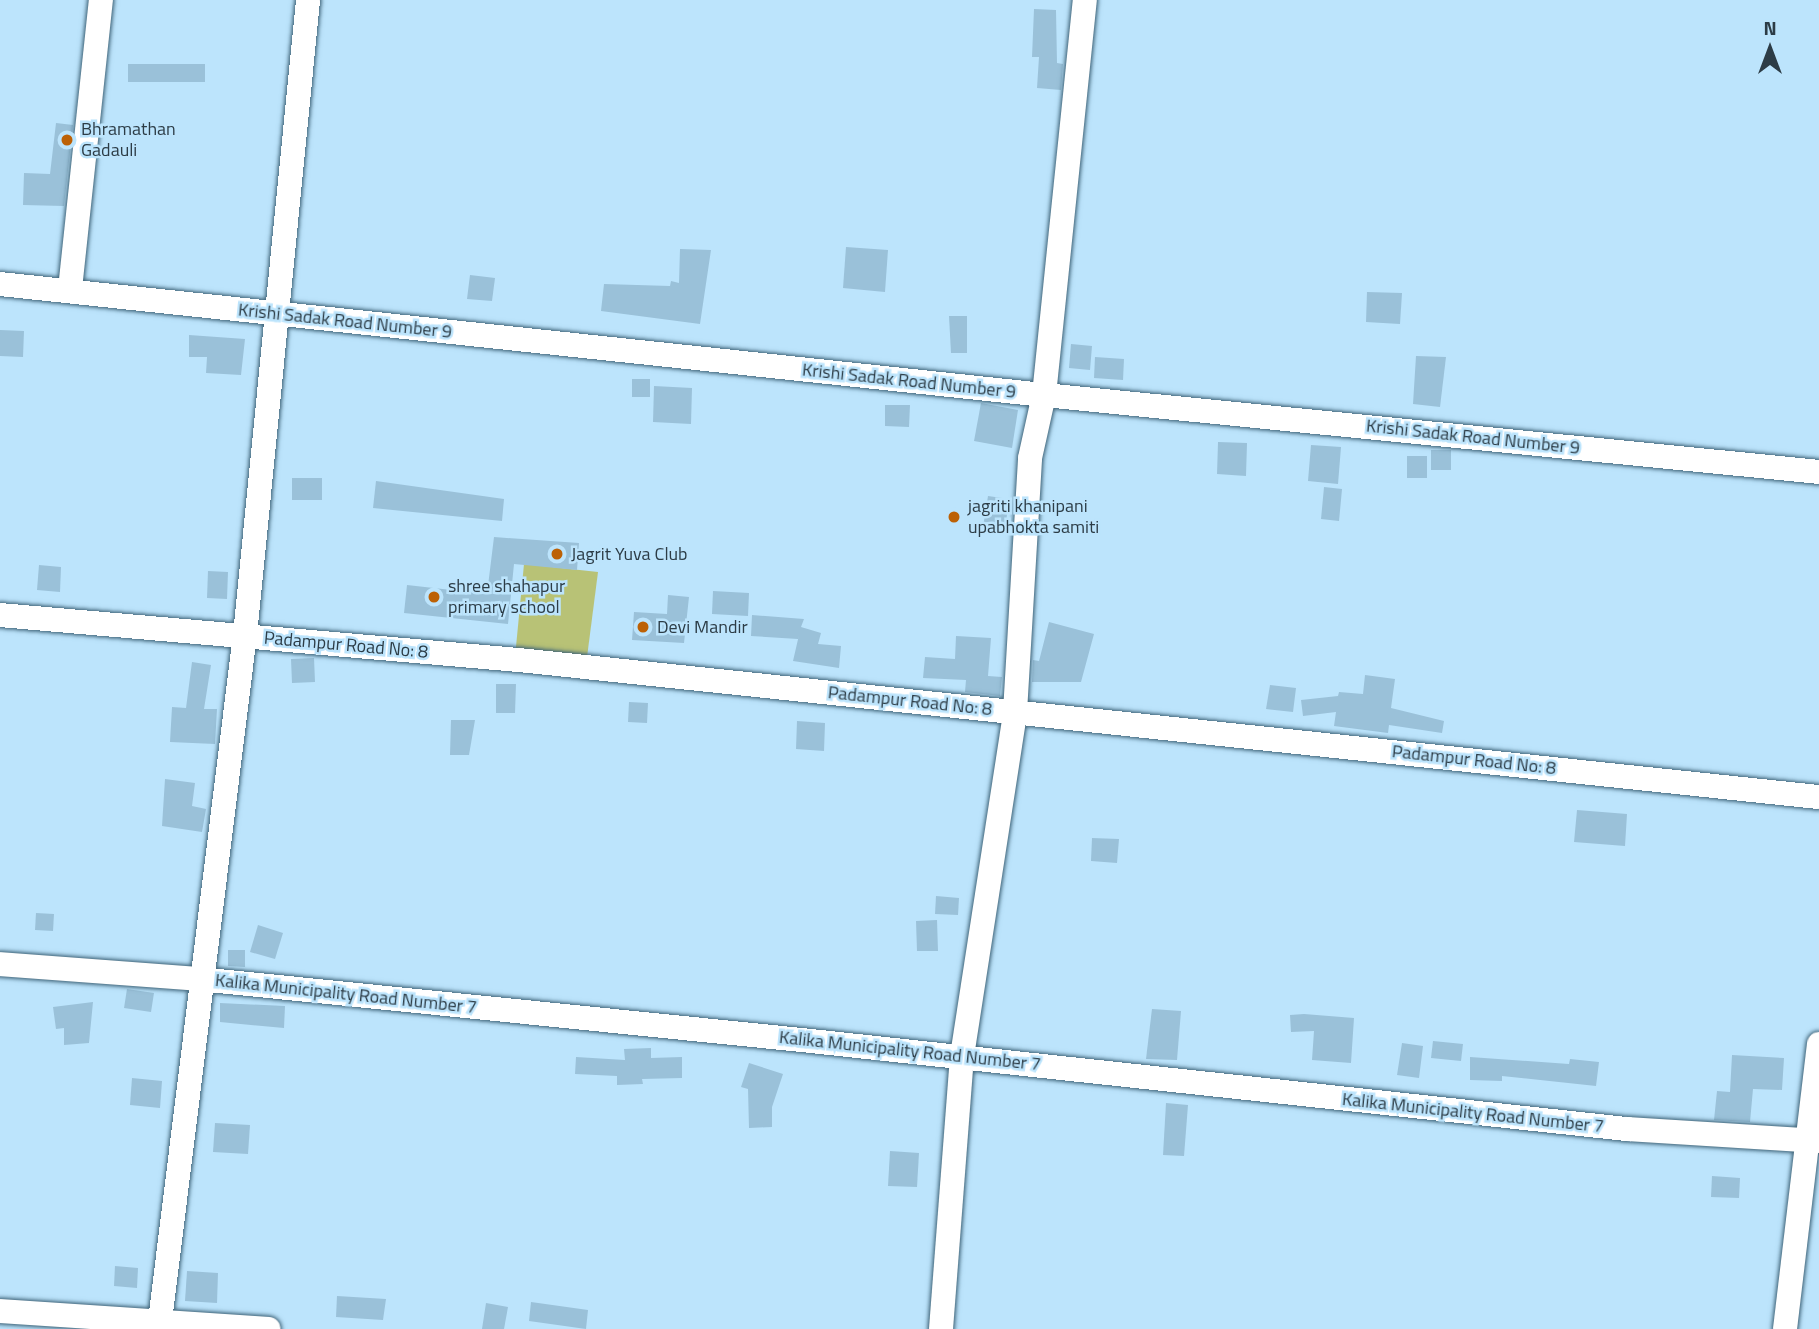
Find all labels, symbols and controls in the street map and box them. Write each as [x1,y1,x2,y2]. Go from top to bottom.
text: N [1763,13,1777,42]
north arrow [1735,14,1805,84]
place label: Bhramathan Gadauli [81,119,176,162]
marker: Bhramathan Gadauli [59,132,75,148]
street label: Krishi Sadak Road Number 9 [237,299,453,343]
street label: Krishi Sadak Road Number 9 [801,359,1017,403]
street label: Krishi Sadak Road Number 9 [1365,415,1581,459]
place label: jagriti khanipani upabhokta samiti [968,496,1099,538]
marker: jagriti khanipani upabhokta samiti [946,509,962,525]
place label: Jagrit Yuva Club [571,543,688,565]
marker: Jagrit Yuva Club [549,546,565,562]
place label: shree shahapur primary school [448,576,565,618]
marker: shree shahapur primary school [426,589,442,605]
place label: Devi Mandir [657,616,748,638]
marker: Devi Mandir [635,619,651,635]
street label: Padampur Road No: 8 [263,627,429,663]
street label: Padampur Road No: 8 [827,682,993,720]
street label: Padampur Road No: 8 [1391,741,1557,779]
street label: Kalika Municipality Road Number 7 [214,970,478,1018]
street label: Kalika Municipality Road Number 7 [778,1027,1042,1075]
street label: Kalika Municipality Road Number 7 [1341,1089,1605,1137]

